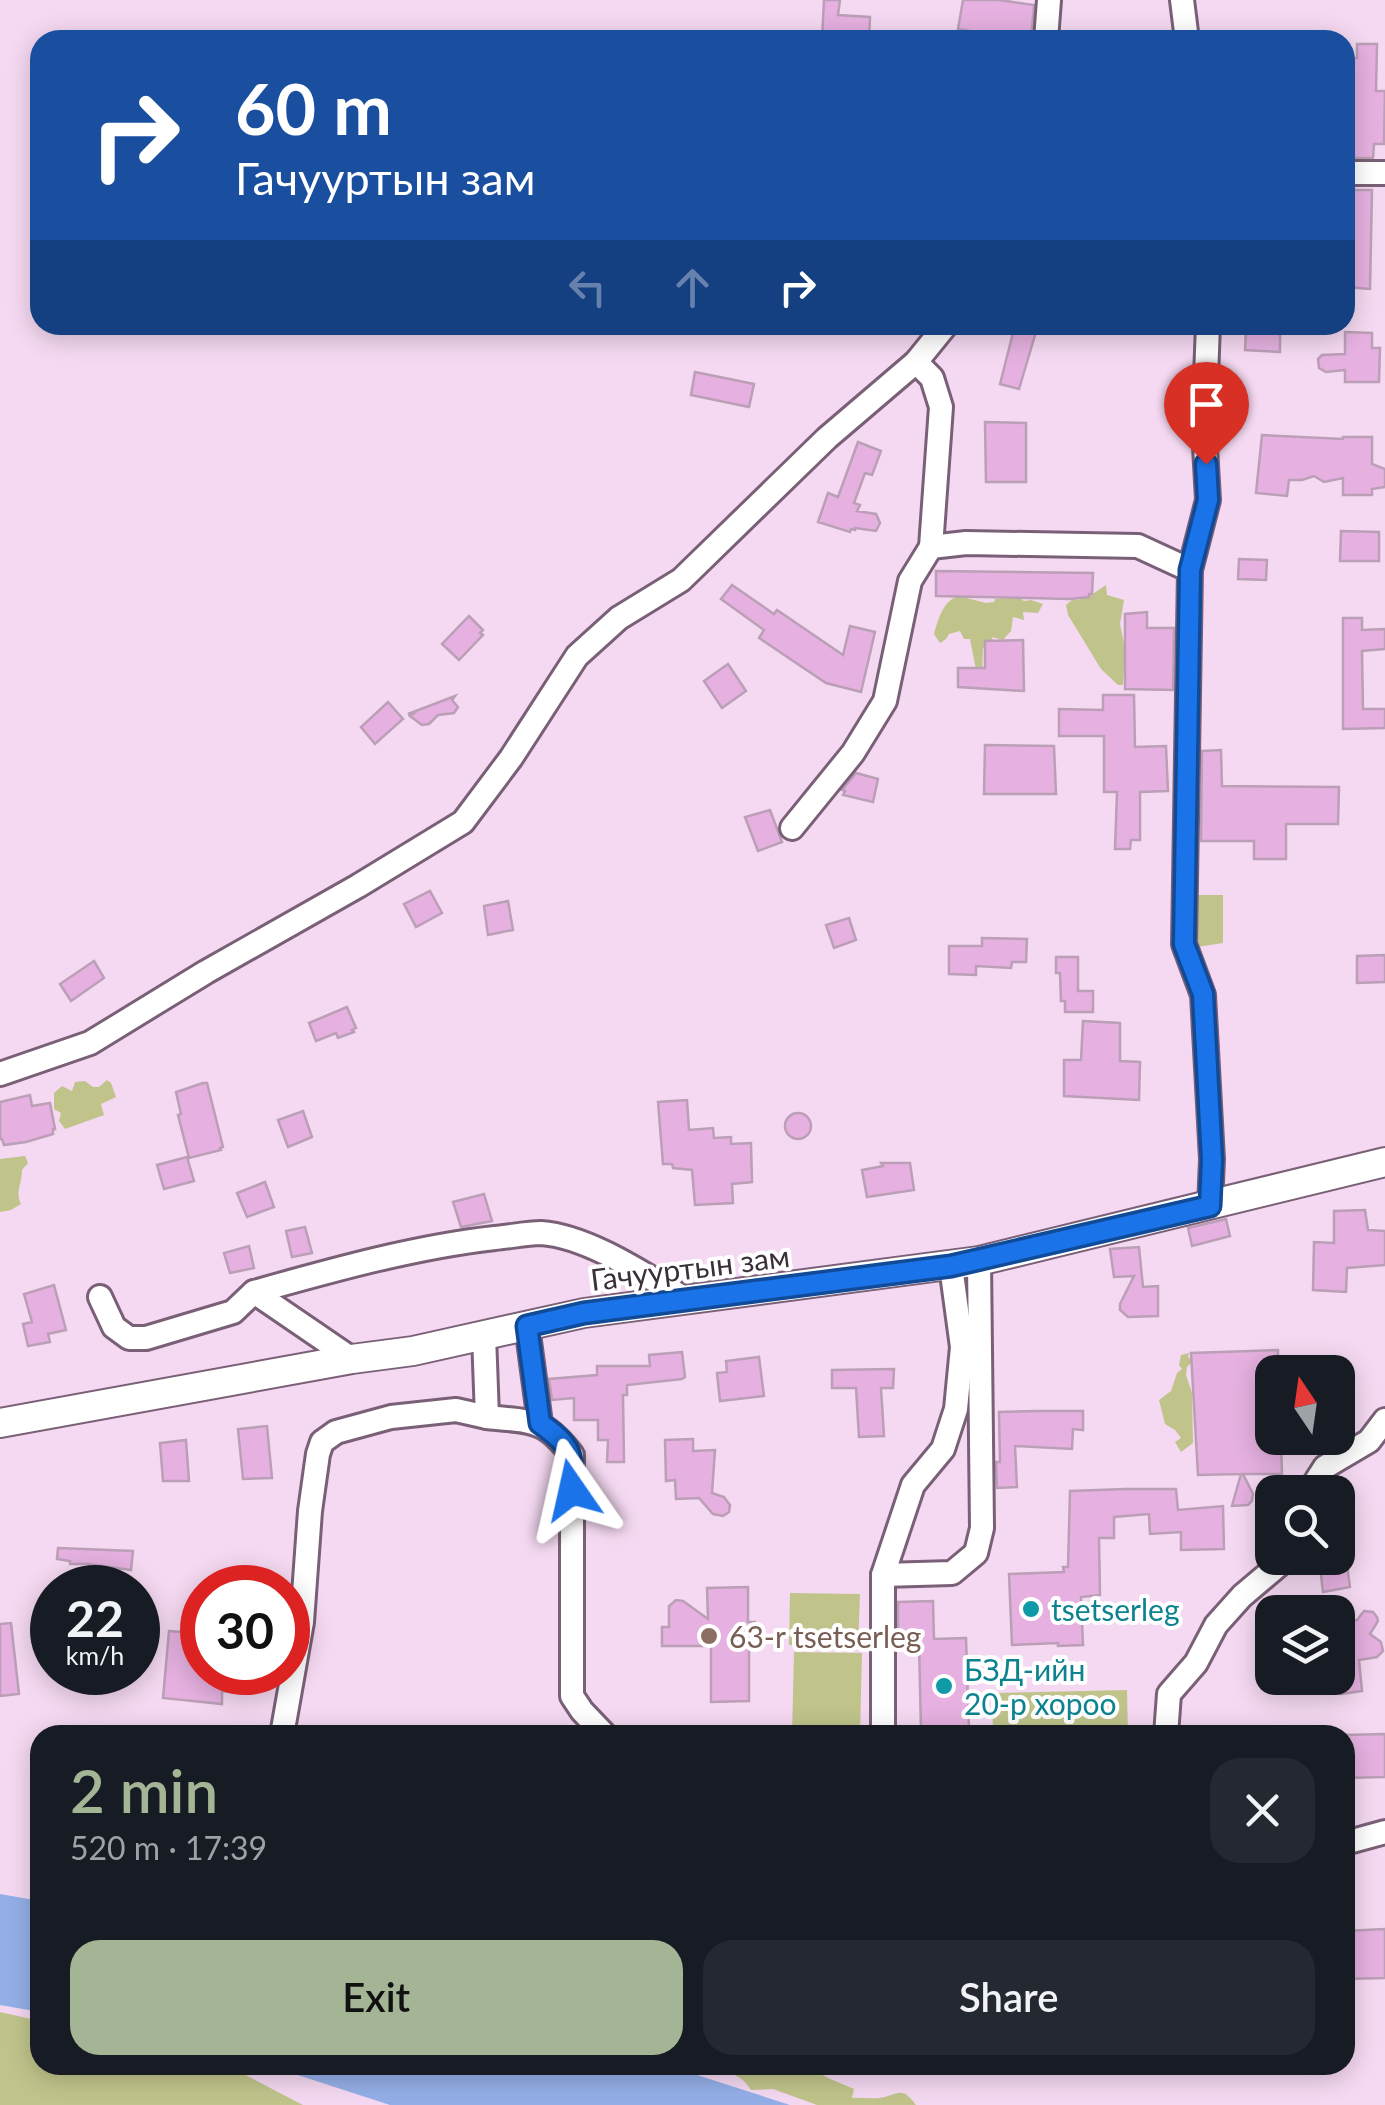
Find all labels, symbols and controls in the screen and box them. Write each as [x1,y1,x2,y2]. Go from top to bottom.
text: 60 m [235,66,392,150]
icon: right [70,70,200,200]
text: Гачууртын зам [235,151,535,205]
icon: left [560,260,615,315]
icon: ahead [665,260,720,315]
icon: right [770,260,825,315]
pin [1164,362,1249,465]
icon: arrive [1179,377,1234,432]
street label: Гачууртын зам [588,1237,792,1297]
north arrow [1255,1355,1355,1455]
map controls [1255,1355,1355,1695]
position arrow [520,1438,624,1542]
button: search [1255,1475,1355,1575]
speed limit sign: 30 [180,1565,310,1695]
text: 22 [66,1588,124,1648]
place label: tsetserleg [1051,1591,1180,1627]
button: layers [1255,1595,1355,1695]
marker: tsetserleg [1020,1598,1042,1620]
place label: 63-r tsetserleg [729,1618,921,1654]
marker: 63-r tsetserleg [698,1625,720,1647]
text: km/h [66,1640,124,1670]
place label: БЗД-ийн 20-р хороо [964,1651,1117,1721]
marker: БЗД-ийн 20-р хороо [933,1675,955,1697]
text: 2 min [70,1754,218,1826]
button: close [1210,1758,1315,1863]
text: 520 m · 17:39 [70,1828,267,1867]
button: Exit [70,1940,683,2055]
button: Share [703,1940,1315,2055]

